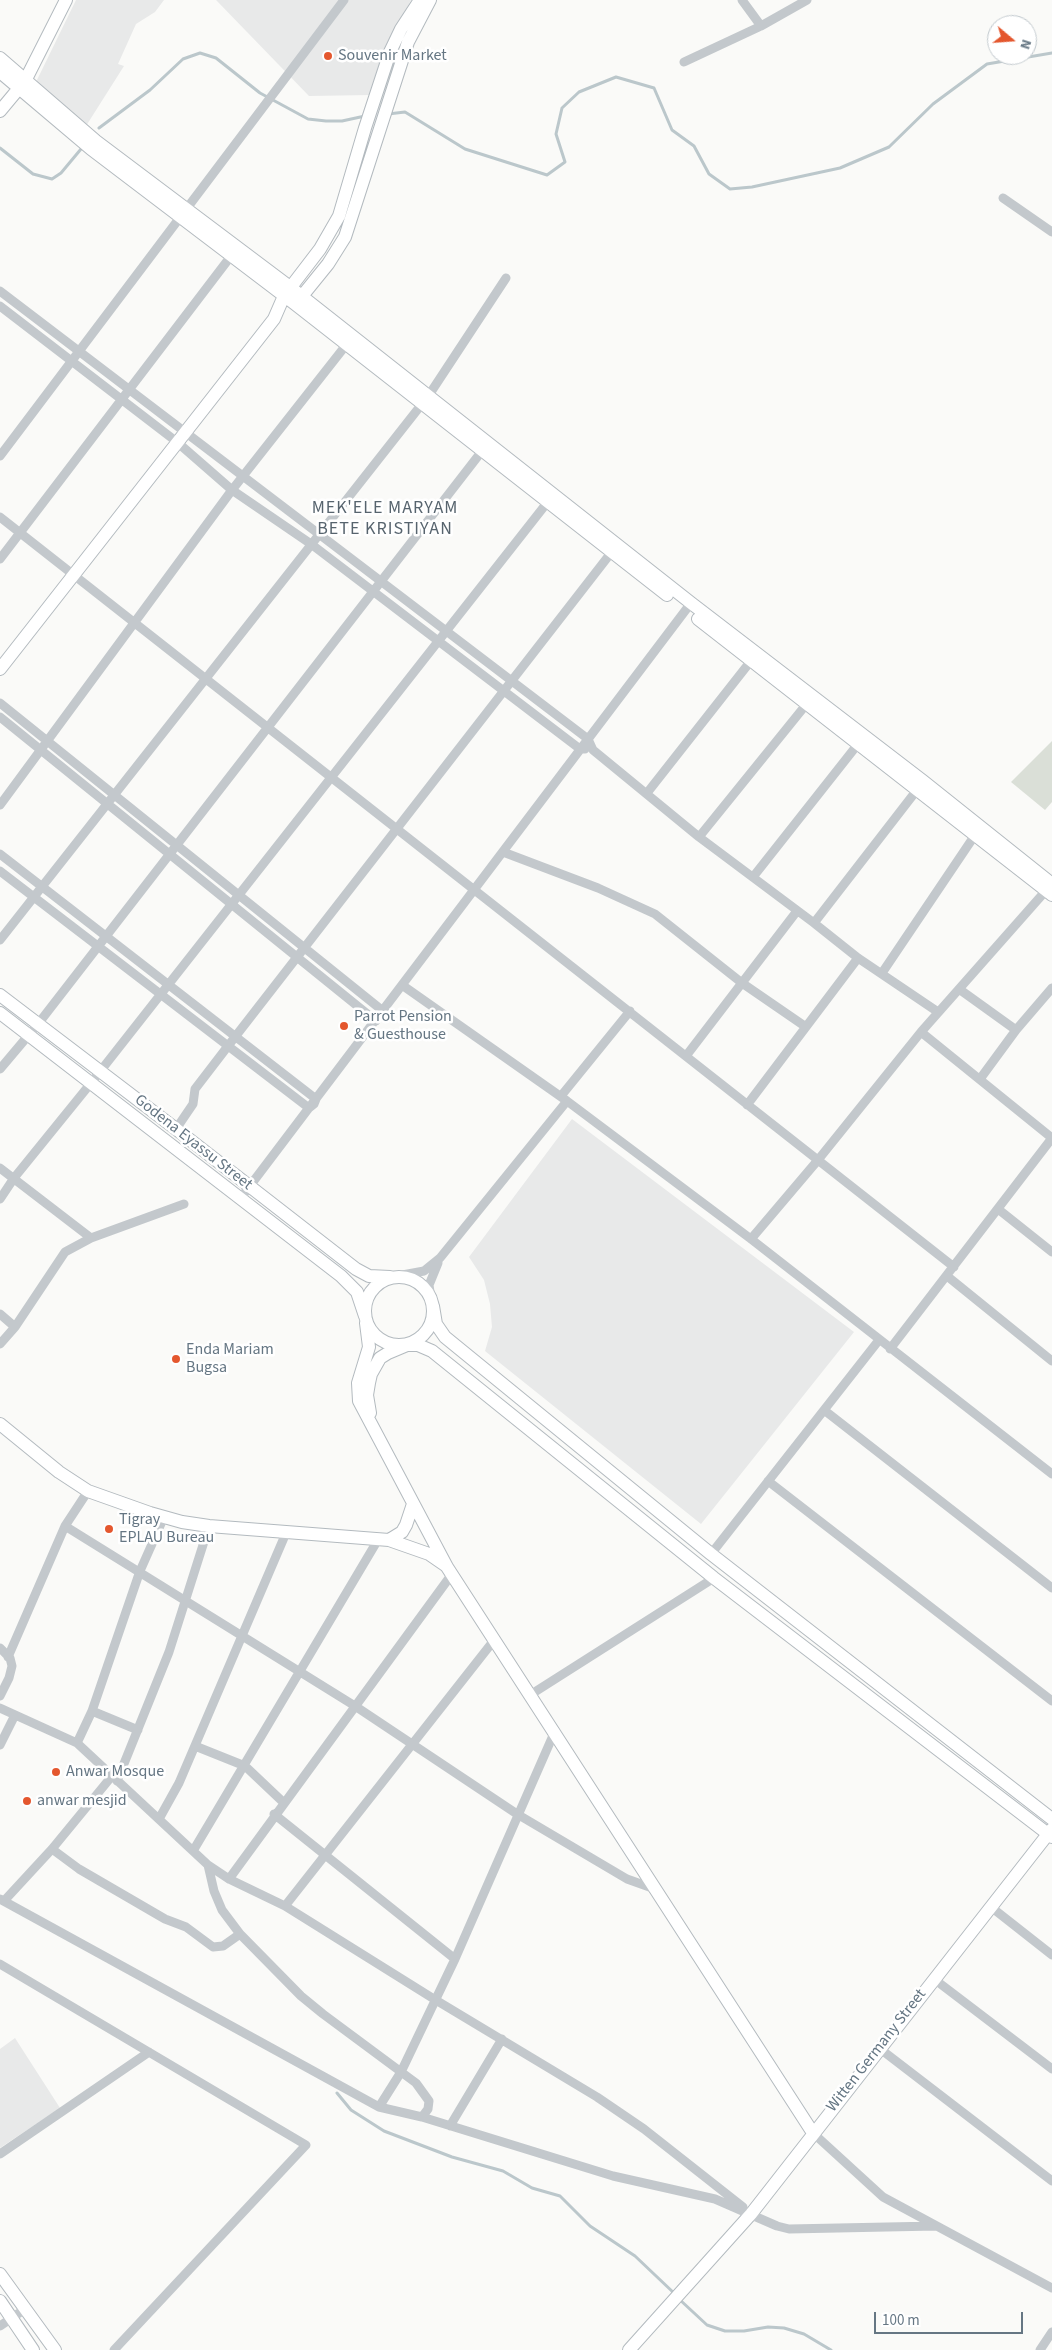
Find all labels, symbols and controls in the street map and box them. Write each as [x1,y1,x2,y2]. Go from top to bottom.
north arrow [987,15,1037,65]
text: N [1014,37,1036,52]
place label: Souvenir Market [338,46,447,66]
marker: Souvenir Market [322,50,334,62]
district label: MEK'ELE MARYAM BETE KRISTIYAN [310,498,460,540]
place label: Parrot Pension & Guesthouse [354,1007,452,1045]
marker: Parrot Pension & Guesthouse [338,1020,350,1032]
street label: Godena Eyassu Street [130,1091,256,1195]
place label: Enda Mariam Bugsa [186,1340,274,1378]
marker: Enda Mariam Bugsa [170,1353,182,1365]
place label: Tigray EPLAU Bureau [119,1510,214,1548]
marker: Tigray EPLAU Bureau [103,1523,115,1535]
place label: Anwar Mosque [66,1762,164,1782]
marker: Anwar Mosque [50,1766,62,1778]
place label: anwar mesjid [37,1791,127,1811]
marker: anwar mesjid [21,1795,33,1807]
street label: Witten Germany Street [823,1986,931,2116]
scale bar [877,2302,1026,2334]
text: 100 m [882,2310,920,2331]

